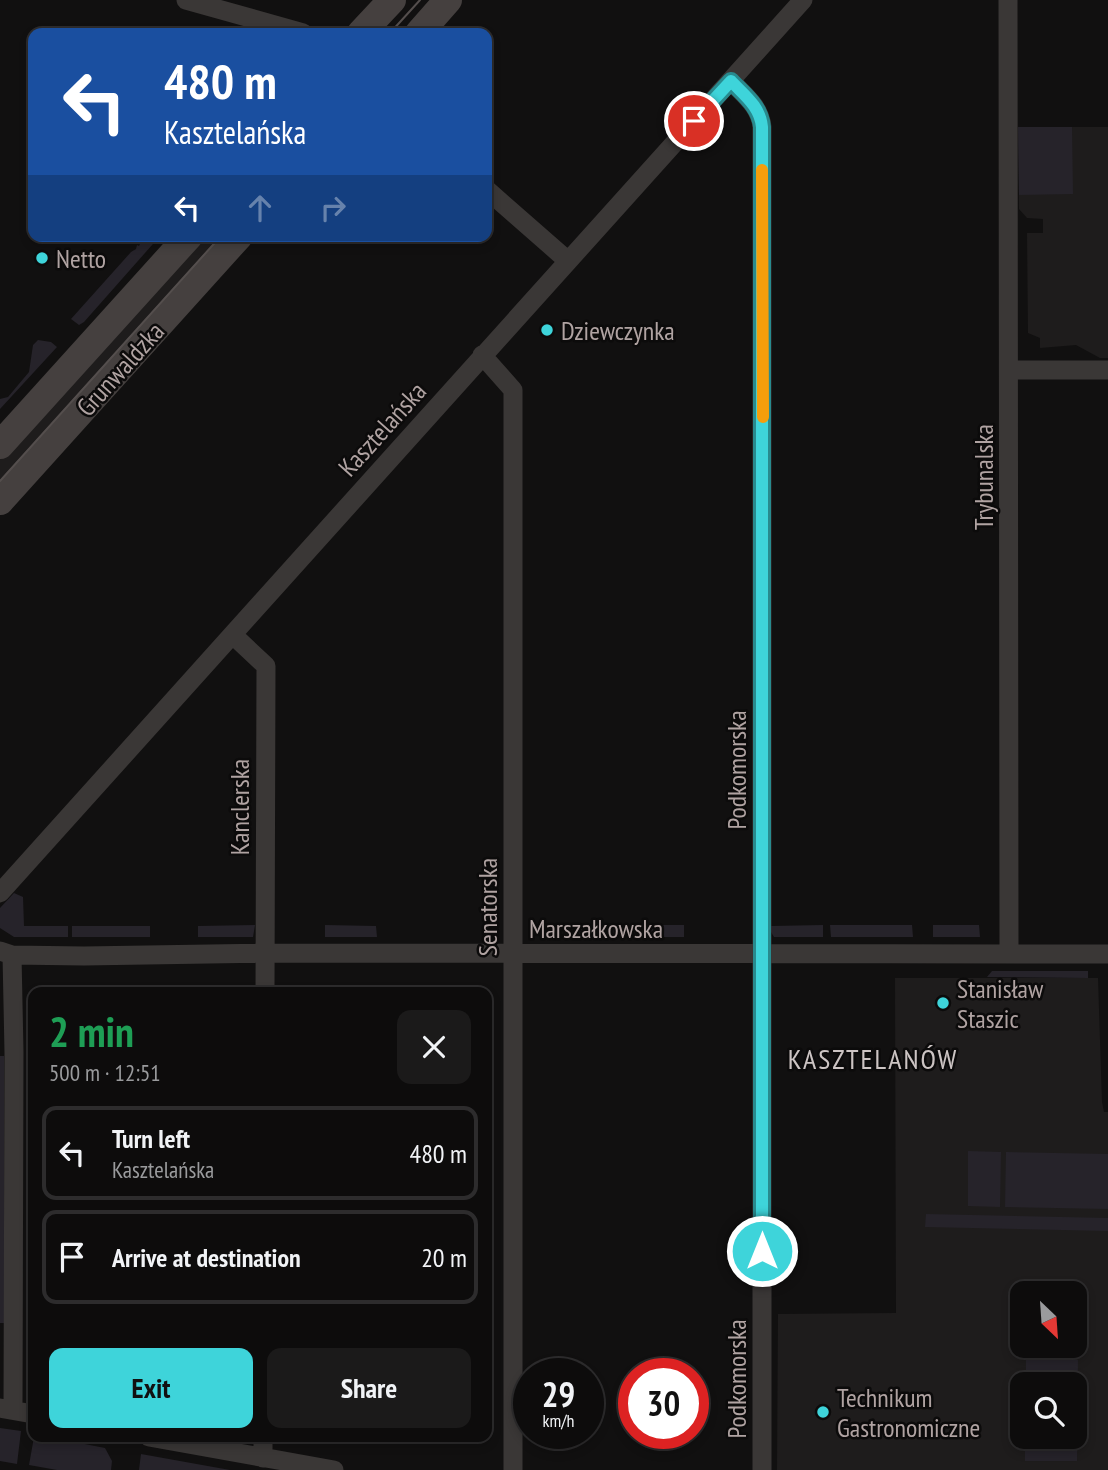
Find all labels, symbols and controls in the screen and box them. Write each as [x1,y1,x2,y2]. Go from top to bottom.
text: 480 m [164,49,277,113]
icon: left [49,56,140,147]
pin [664,91,724,151]
icon: arrive [675,102,713,140]
text: Kasztelańska [164,111,306,153]
icon: left [168,189,206,227]
icon: ahead [241,189,279,227]
icon: right [314,189,352,227]
place label: Netto [56,242,106,275]
marker: Netto [34,250,50,266]
place label: Dziewczynka [561,314,675,347]
street label: Grunwaldzka [69,315,171,423]
marker: Dziewczynka [539,322,555,338]
street label: Kasztelańska [331,375,433,483]
street label: Trybunalska [967,424,1000,530]
street label: Podkomorska [720,710,753,830]
street label: Kanclerska [223,759,256,855]
street label: Senatorska [471,858,504,956]
street label: Marszałkowska [529,912,663,945]
place label: Stanisław Staszic [957,972,1044,1035]
marker: Stanisław Staszic [935,995,951,1011]
text: 2 min [49,1004,134,1059]
button: close [397,1010,471,1084]
district label: KASZTELANÓW [788,1040,958,1077]
text: 500 m · 12:51 [49,1058,161,1087]
text: Turn left [112,1122,190,1155]
icon: left [53,1134,91,1172]
text: 480 m [409,1137,467,1170]
text: Kasztelańska [112,1155,214,1184]
position arrow [725,1214,799,1288]
icon: arrive [53,1238,91,1276]
text: Arrive at destination [112,1241,301,1274]
text: 20 m [421,1241,467,1274]
north arrow [1010,1281,1087,1358]
map controls [1010,1281,1087,1449]
street label: Podkomorska [720,1319,753,1439]
button: Exit [49,1348,253,1428]
button: Share [267,1348,471,1428]
speed limit sign: 30 [618,1358,709,1449]
text: 29 [542,1371,575,1417]
button: search [1010,1372,1087,1449]
place label: Technikum Gastronomiczne [837,1381,980,1444]
marker: Technikum Gastronomiczne [815,1404,831,1420]
text: km/h [543,1409,574,1432]

